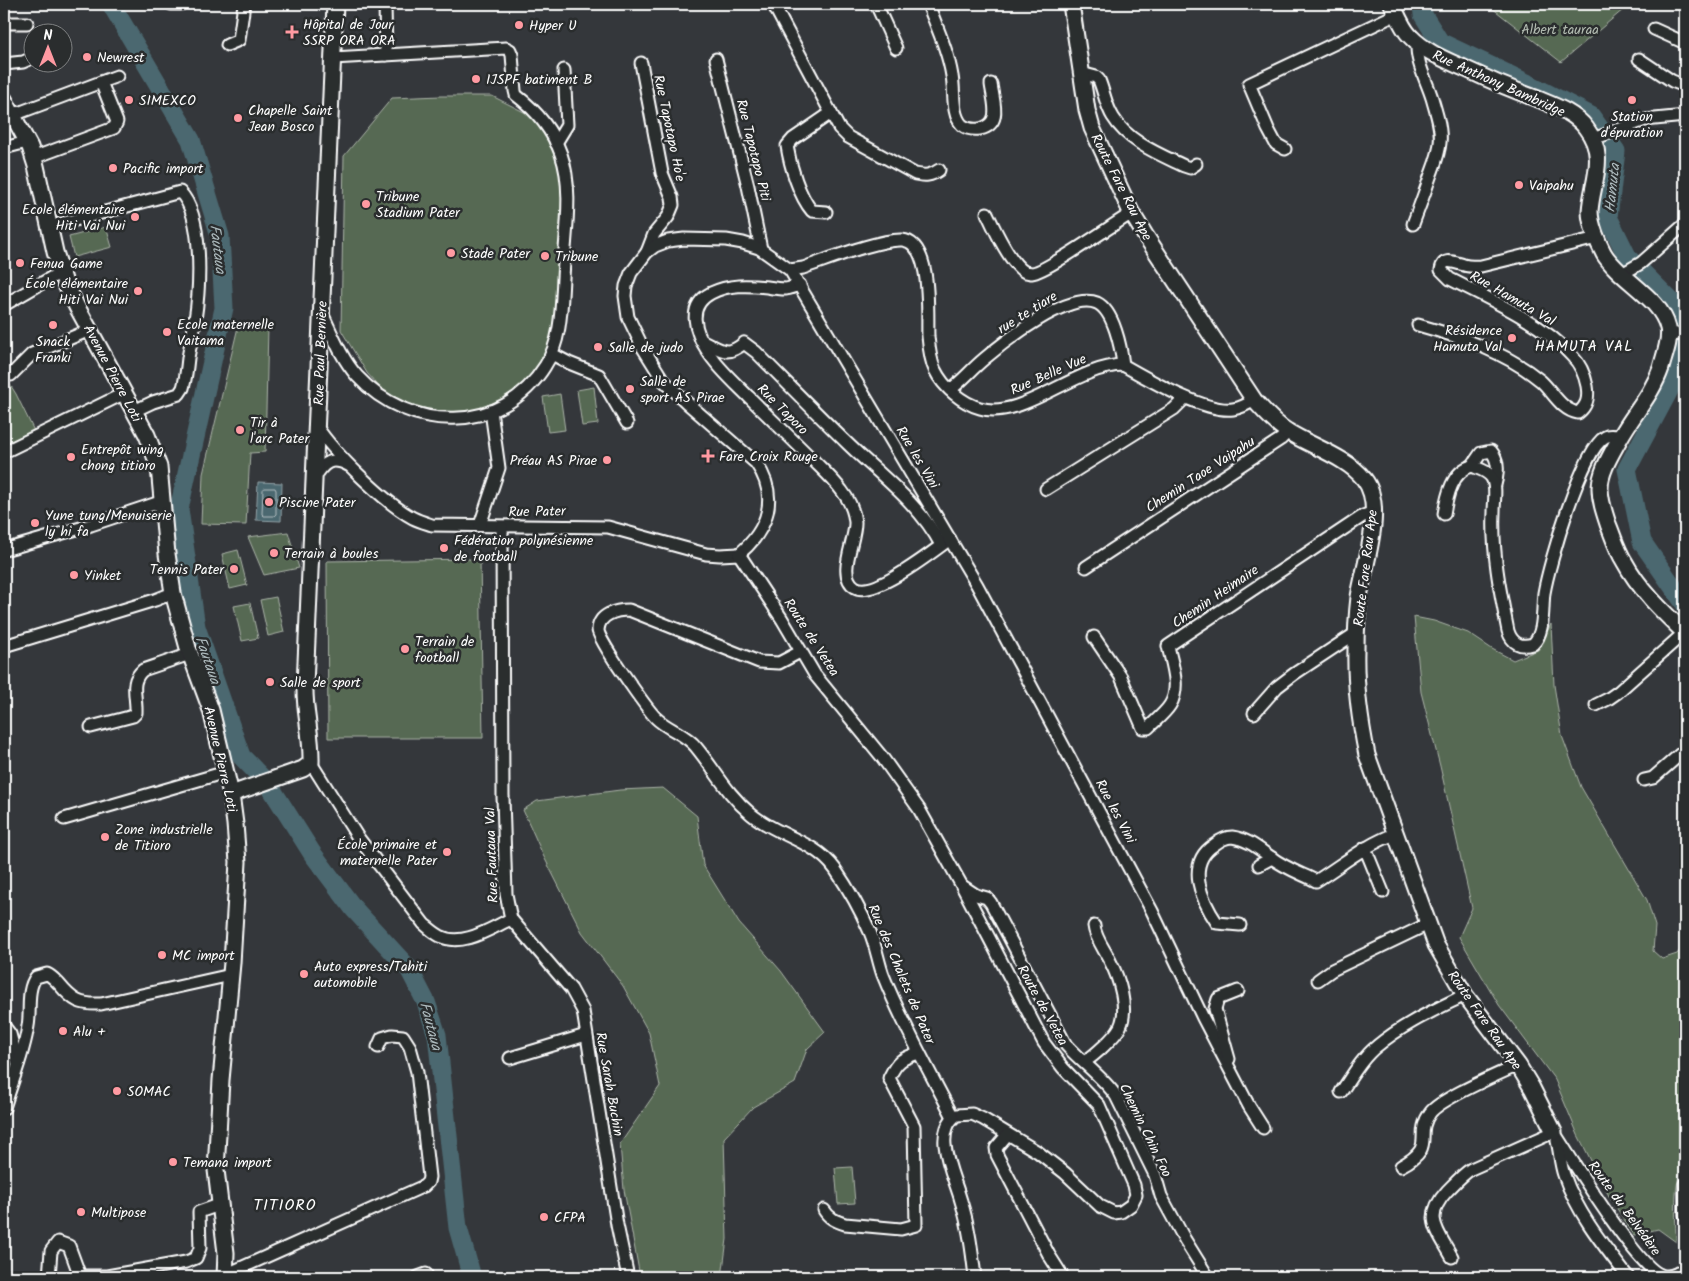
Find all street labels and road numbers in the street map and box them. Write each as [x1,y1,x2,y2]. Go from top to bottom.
street label: Rue Anthony Bambridge [1429,45,1569,123]
street label: Rue Tapotapo Ho'e [647,73,691,184]
street label: Rue Tapotapo Piti [730,97,776,204]
street label: Route Fare Rau Ape [1085,130,1158,245]
street label: Rue Hamuta Val [1466,265,1560,333]
street label: rue te tiare [993,285,1062,340]
street label: Rue Paul Bernière [308,300,334,406]
street label: Avenue Pierre Loti [77,321,147,427]
street label: Rue Belle Vue [1007,348,1091,401]
street label: Rue Taporo [752,379,813,440]
street label: Rue les Vini [890,422,945,494]
street label: Chemin Taoe Vaipahu [1141,431,1260,519]
street label: Rue Pater [508,500,567,523]
street label: Route Fare Rau Ape [1348,508,1384,628]
street label: Chemin Heimaire [1168,559,1264,634]
street label: Route de Vetea [778,594,845,681]
street label: Avenue Pierre Loti [197,704,243,815]
street label: Rue les Vini [1089,776,1142,848]
street label: Rue Fautaua Val [479,806,505,903]
street label: Rue des Chalets de Pater [862,901,941,1049]
street label: Route de Vetea [1011,961,1073,1050]
street label: Route Fare Rau Ape [1441,966,1527,1076]
street label: Rue Sarah Buchin [589,1030,629,1138]
street label: Chemin Chin Foo [1113,1080,1177,1181]
street label: Route du Belvédère [1582,1157,1667,1261]

